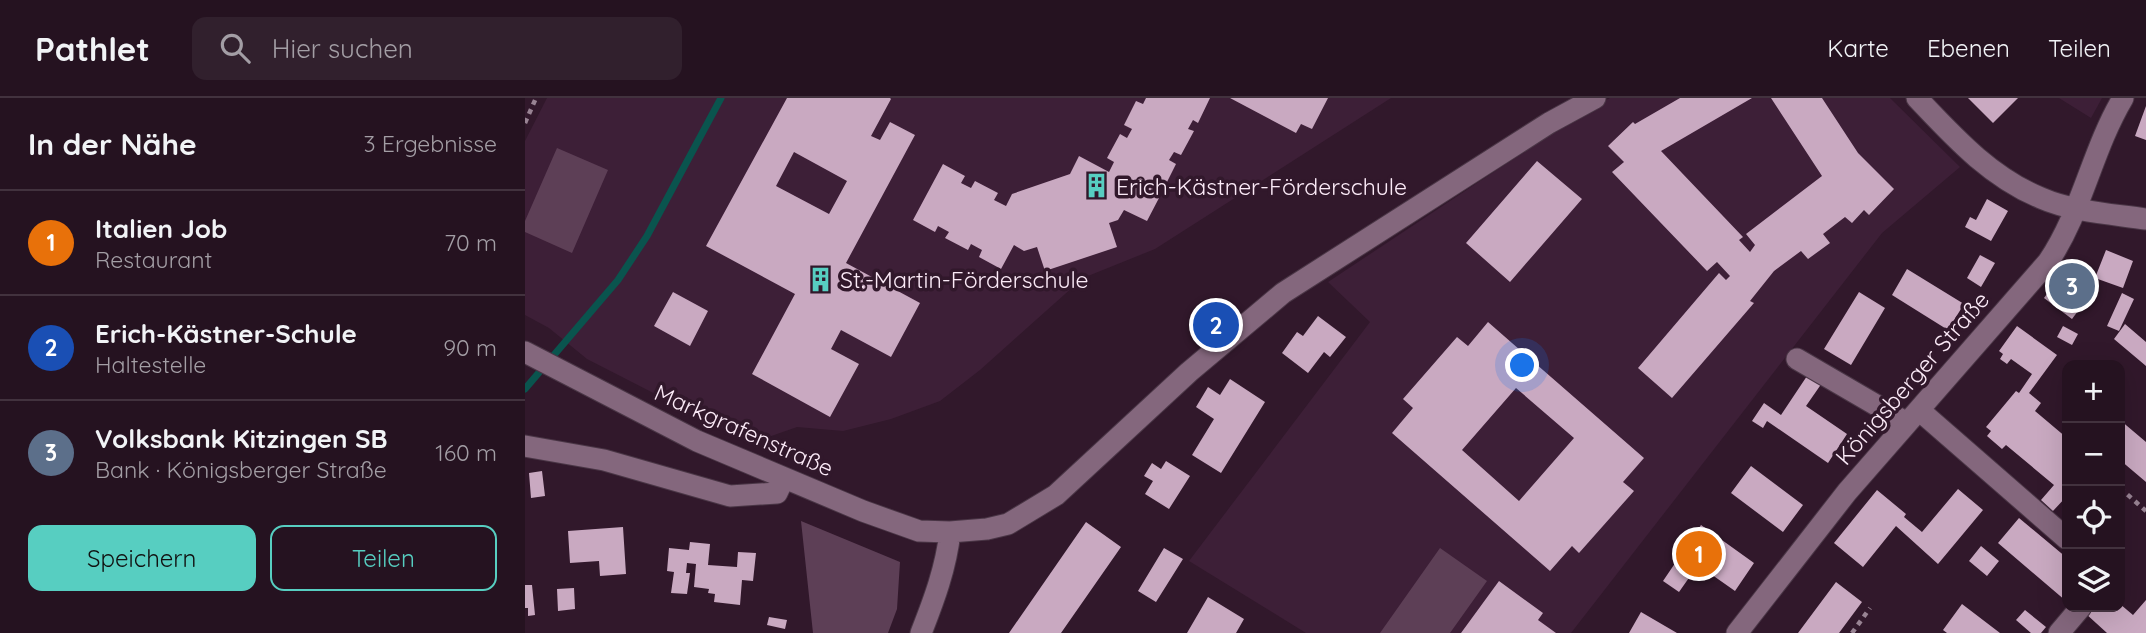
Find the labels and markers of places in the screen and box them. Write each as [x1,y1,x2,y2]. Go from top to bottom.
building icon: Erich-Kästner-Förderschule [1082,172,1110,200]
place label: Erich-Kästner-Förderschule [1116,172,1407,201]
pin: 3 [2049,260,2095,312]
building icon: St.-Martin-Förderschule [806,265,834,293]
place label: St.-Martin-Förderschule [840,265,1089,294]
pin: 2 [1193,299,1239,351]
pin: 1 [1676,528,1722,580]

